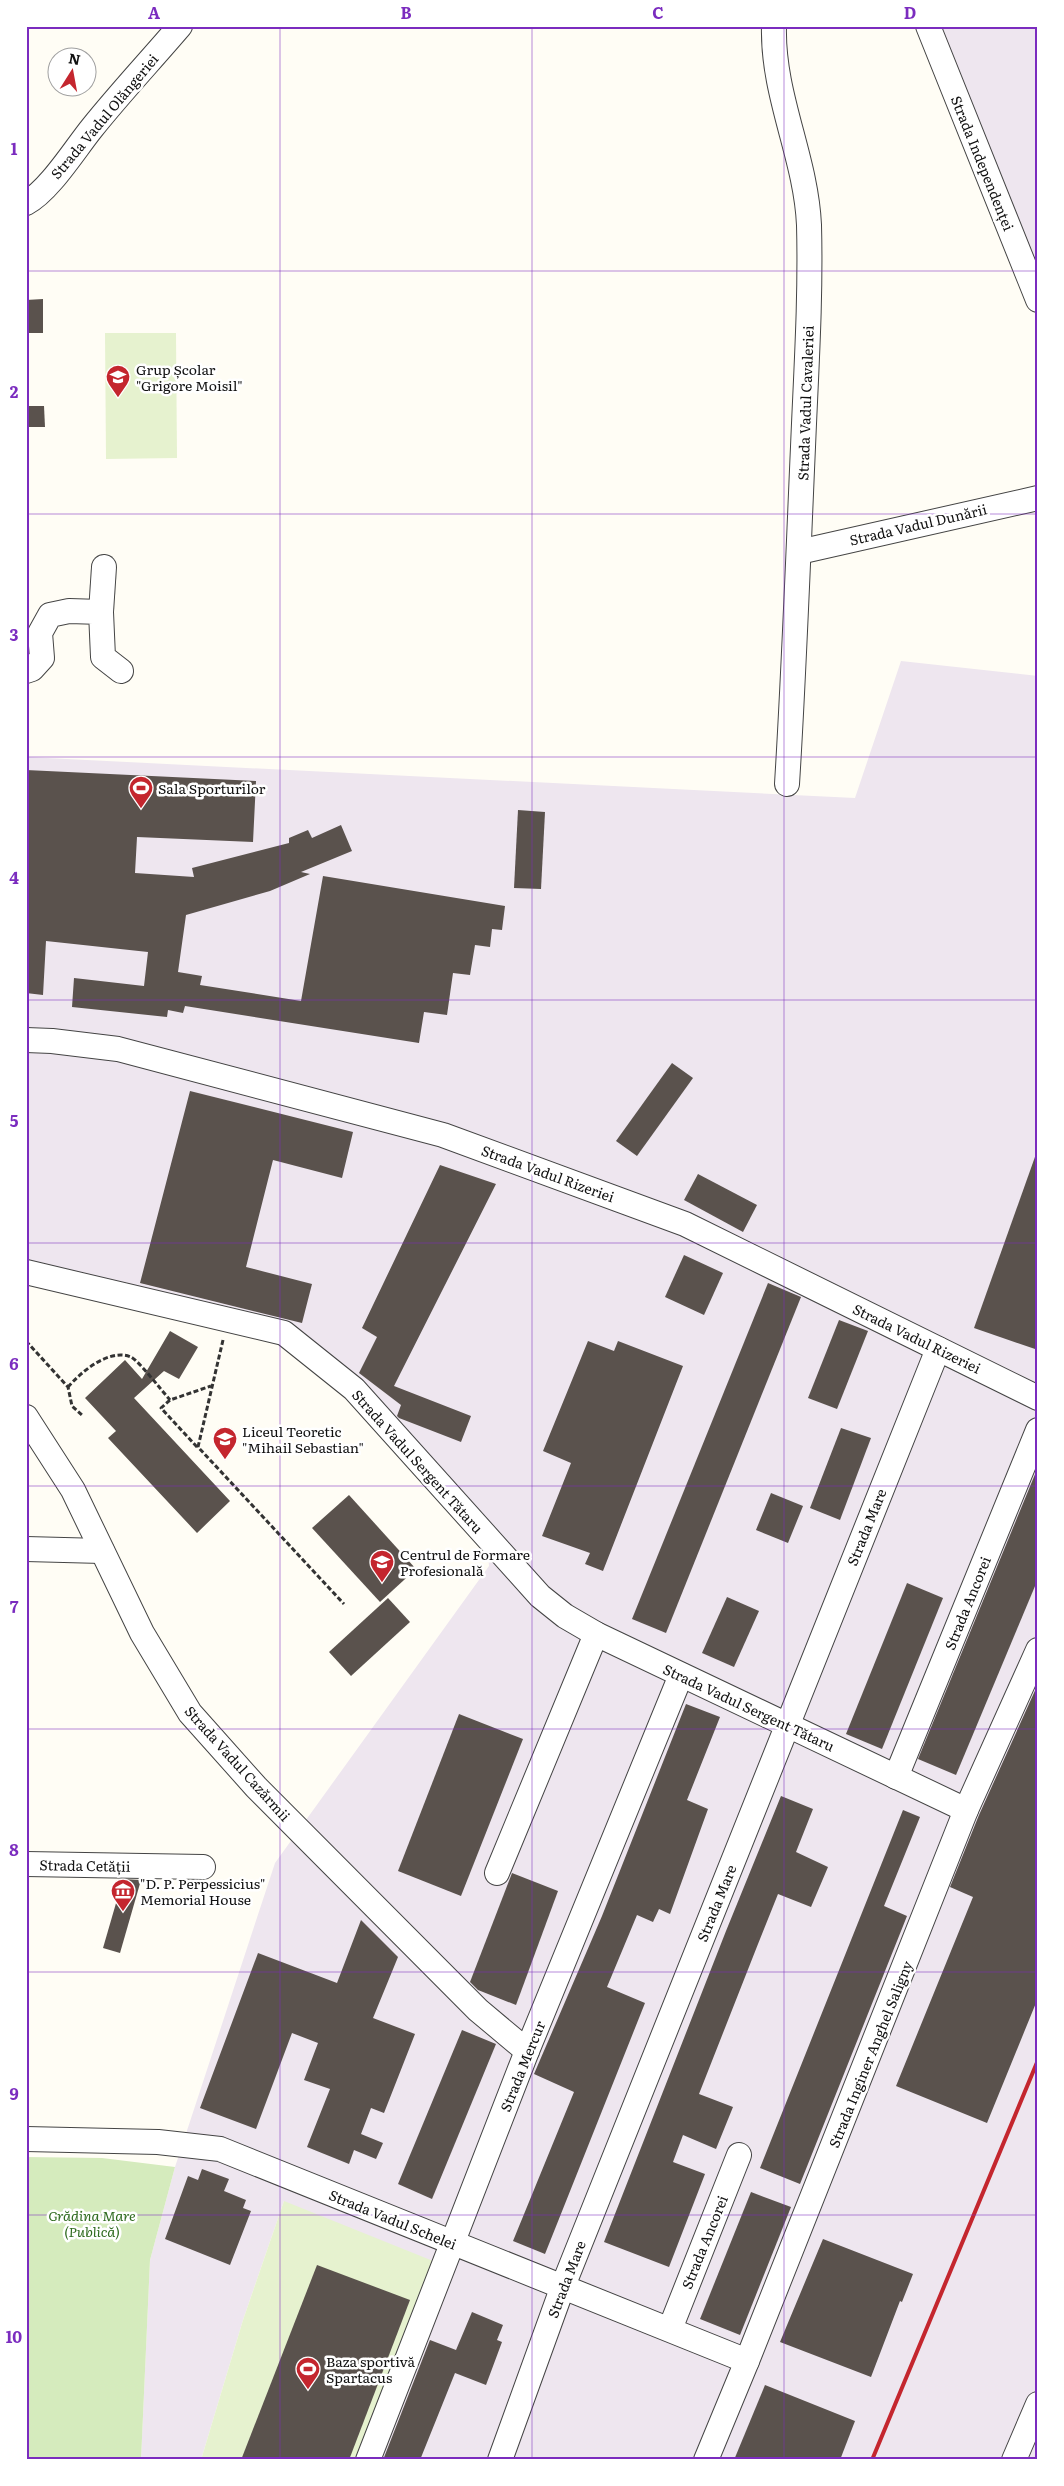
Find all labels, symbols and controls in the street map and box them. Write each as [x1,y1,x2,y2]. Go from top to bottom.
text: A [148,0,160,24]
text: B [400,0,412,24]
text: C [652,0,664,24]
text: D [904,0,916,24]
text: N [67,47,83,69]
north arrow [48,48,98,98]
street label: Strada Vadul Olăngeriei [46,49,163,183]
street label: Strada Independenței [947,93,1019,234]
text: 1 [11,136,18,160]
street label: Strada Vadul Cavaleriei [792,325,818,481]
place label: Grup Școlar "Grigore Moisil" [136,359,243,395]
school or university icon: Grup Școlar "Grigore Moisil" [105,364,131,398]
text: 2 [10,379,19,403]
street label: Strada Vadul Dunării [847,498,989,550]
text: 3 [10,622,19,646]
sports icon: Sala Sporturilor [128,775,154,809]
place label: Sala Sporturilor [158,778,266,798]
text: 4 [9,865,19,889]
text: 5 [10,1108,19,1132]
street label: Strada Vadul Rizeriei [479,1140,618,1206]
street label: Strada Vadul Rizeriei [850,1298,985,1378]
text: 6 [9,1351,19,1375]
street label: Strada Vadul Sergent Tătaru [348,1385,488,1537]
place label: Liceul Teoretic "Mihail Sebastian" [242,1421,364,1457]
school or university icon: Liceul Teoretic "Mihail Sebastian" [212,1426,238,1460]
street label: Strada Mare [841,1485,891,1569]
place label: Centrul de Formare Profesională [400,1544,530,1580]
school or university icon: Centrul de Formare Profesională [369,1549,395,1583]
street label: Strada Ancorei [939,1553,995,1653]
text: 7 [10,1594,19,1618]
street label: Strada Vadul Sergent Tătaru [660,1658,838,1756]
street label: Strada Vadul Cazărmii [181,1701,296,1825]
text: 8 [9,1837,19,1861]
street label: Strada Cetății [39,1854,131,1876]
street label: Strada Mare [691,1861,741,1945]
place label: "D. P. Perpessicius" Memorial House [140,1873,266,1909]
museum icon: "D. P. Perpessicius" Memorial House [110,1878,136,1912]
street label: Strada Inginer Anghel Saligny [823,1957,917,2150]
street label: Strada Mercur [495,2017,549,2114]
text: 9 [9,2081,19,2105]
street label: Strada Vadul Schelei [326,2184,460,2254]
street label: Strada Ancorei [676,2192,732,2292]
park label: Grădina Mare (Publică) [48,2205,136,2241]
street label: Strada Mare [542,2237,590,2321]
text: 10 [6,2324,22,2348]
place label: Baza sportivă Spartacus [326,2351,416,2387]
sports icon: Baza sportivă Spartacus [295,2356,321,2390]

